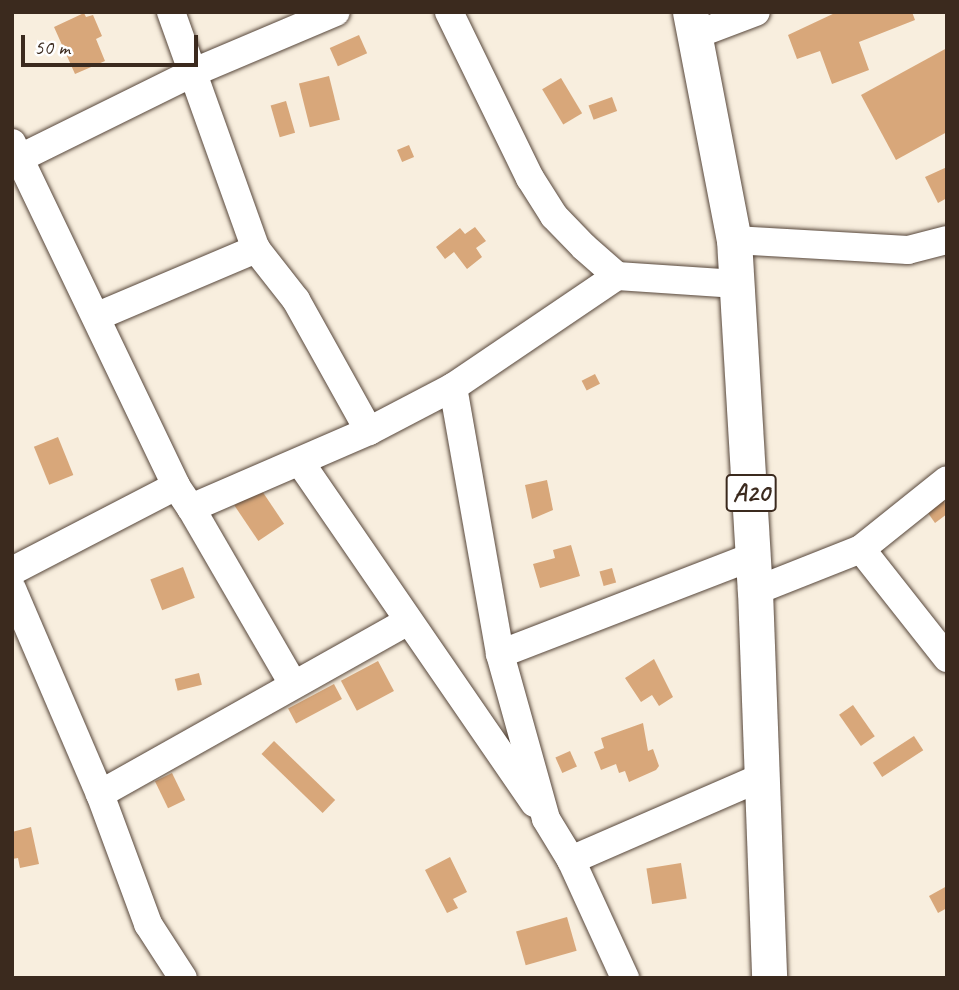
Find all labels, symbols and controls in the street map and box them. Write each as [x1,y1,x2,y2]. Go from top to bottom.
scale bar [24,21,201,65]
text: 50 m [34,34,70,60]
road number: A20 [725,471,777,516]

